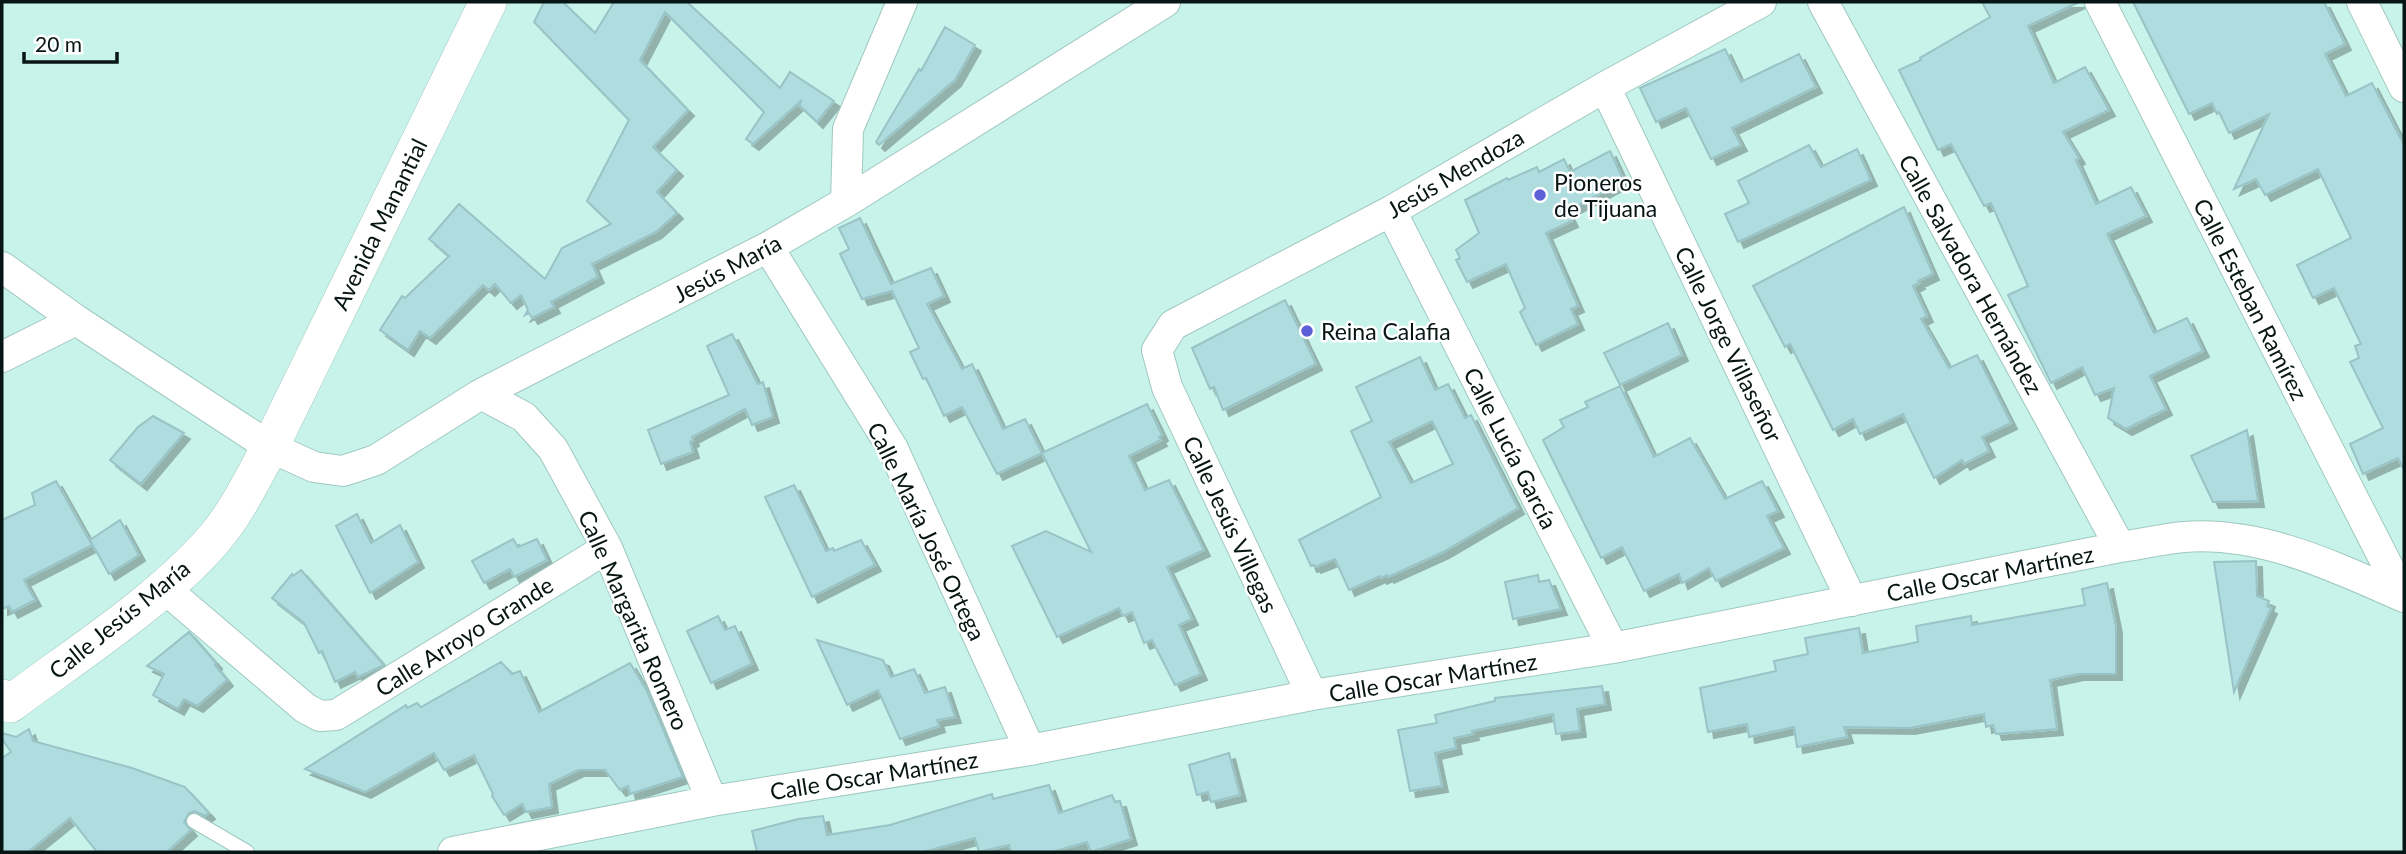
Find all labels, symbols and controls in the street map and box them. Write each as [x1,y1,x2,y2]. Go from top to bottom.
scale bar [24,21,117,65]
text: 20 m [35,31,82,56]
street label: Jesús Mendoza [1381,122,1529,224]
street label: Avenida Manantial [325,134,433,314]
street label: Calle Salvadora Hernández [1893,149,2049,399]
place label: Pioneros de Tijuana [1554,168,1657,222]
marker: Pioneros de Tijuana [1532,187,1548,203]
street label: Calle Esteban Ramírez [2188,193,2314,405]
street label: Jesús María [668,228,786,308]
street label: Calle Jorge Villaseñor [1669,242,1789,447]
place label: Reina Calafia [1321,317,1451,345]
marker: Reina Calafia [1299,323,1315,339]
street label: Calle Lucía García [1458,363,1564,533]
street label: Calle María José Ortega [862,417,992,645]
street label: Calle Jesús Villegas [1178,431,1284,617]
street label: Calle Margarita Romero [573,506,695,734]
street label: Calle Oscar Martínez [1884,539,2096,607]
street label: Calle Jesús María [43,554,195,684]
street label: Calle Arroyo Grande [370,570,558,702]
street label: Calle Oscar Martínez [1327,647,1539,707]
street label: Calle Oscar Martínez [768,745,980,805]

